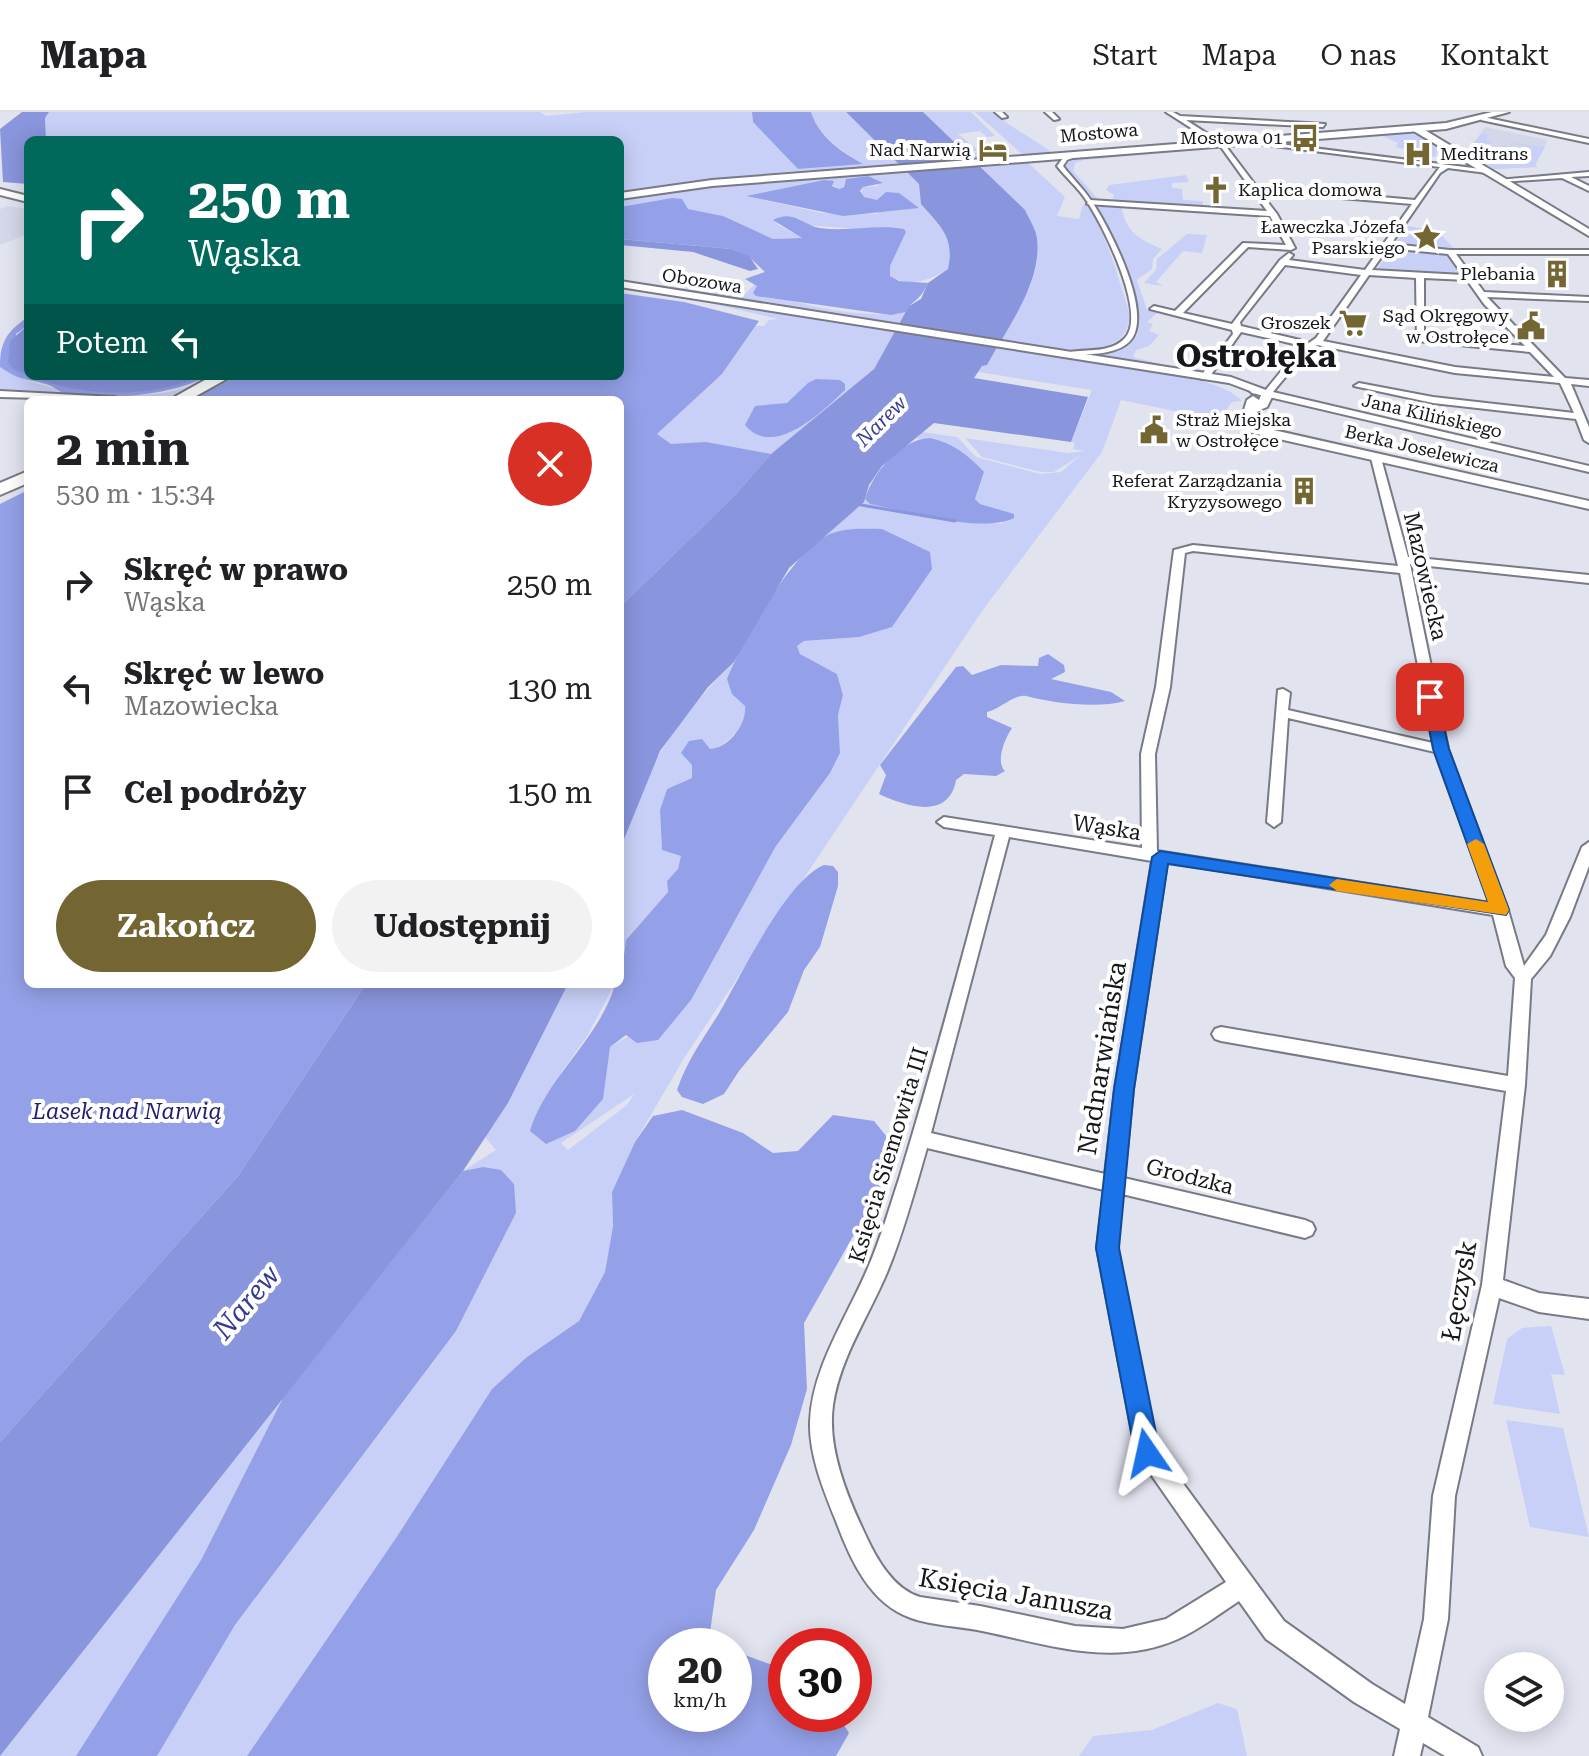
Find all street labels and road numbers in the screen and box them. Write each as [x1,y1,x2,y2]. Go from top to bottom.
street label: Mostowa [1059,119,1139,146]
street label: Obozowa [661,264,744,297]
street label: Jana Kilińskiego [1360,389,1504,442]
street label: Berka Joselewicza [1343,421,1502,477]
street label: Mazowiecka [1399,510,1452,643]
street label: Wąska [1071,810,1143,845]
street label: Nadnarwiańska [1072,959,1132,1157]
street label: Księcia Siemowita III [844,1044,933,1266]
street label: Grodzka [1144,1154,1236,1199]
street label: Łęczysk [1435,1238,1483,1344]
street label: Księcia Janusza [916,1562,1116,1626]

